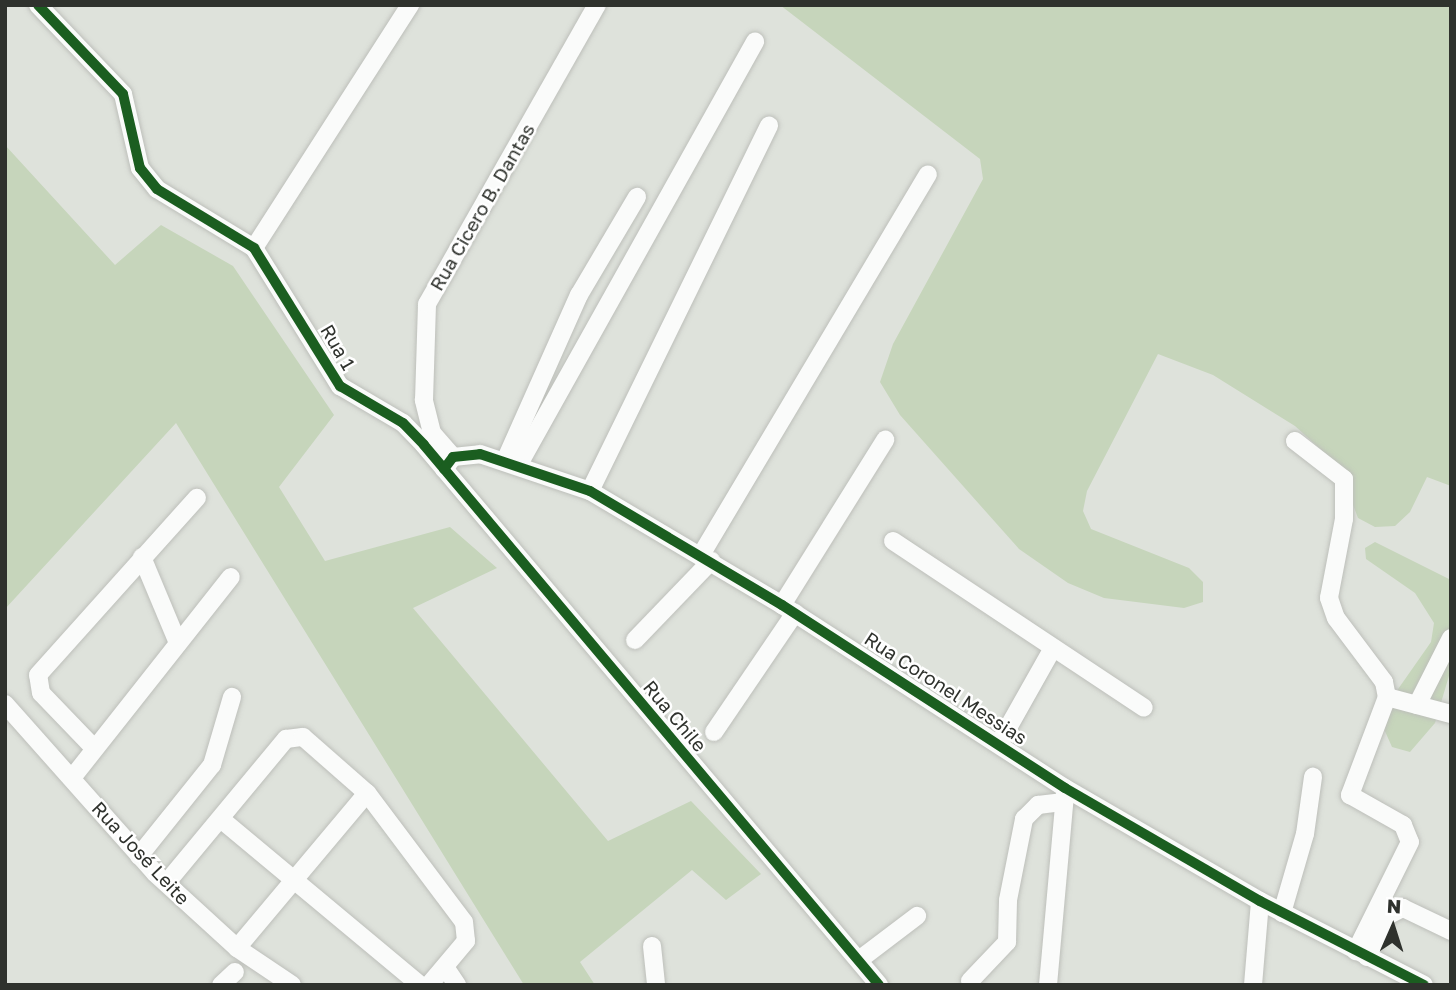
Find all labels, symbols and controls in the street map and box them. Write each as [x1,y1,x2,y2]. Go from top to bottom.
street label: Rua Cicero B. Dantas [425,119,539,295]
street label: Rua 1 [316,320,360,374]
street label: Rua Coronel Messias [860,627,1032,749]
street label: Rua Chile [639,676,711,756]
street label: Rua José Leite [87,797,195,909]
north arrow [1358,892,1428,962]
text: N [1386,894,1402,917]

